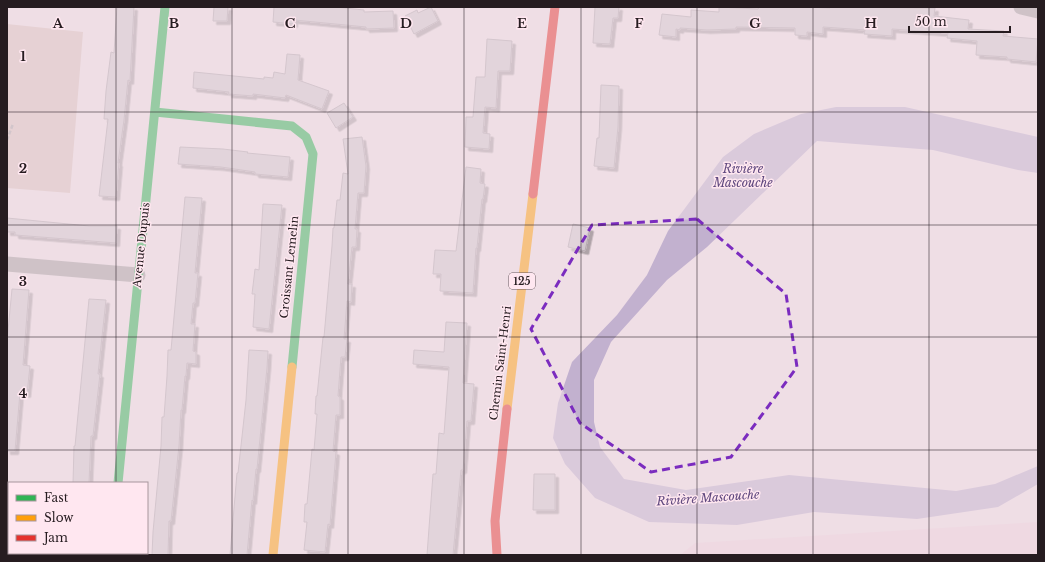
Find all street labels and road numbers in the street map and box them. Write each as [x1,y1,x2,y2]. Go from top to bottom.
street label: Avenue Dupuis [129,202,152,289]
street label: Croissant Lemelin [277,215,301,319]
road number: 125 [509,273,535,289]
street label: Chemin Saint-Henri [486,305,514,421]

